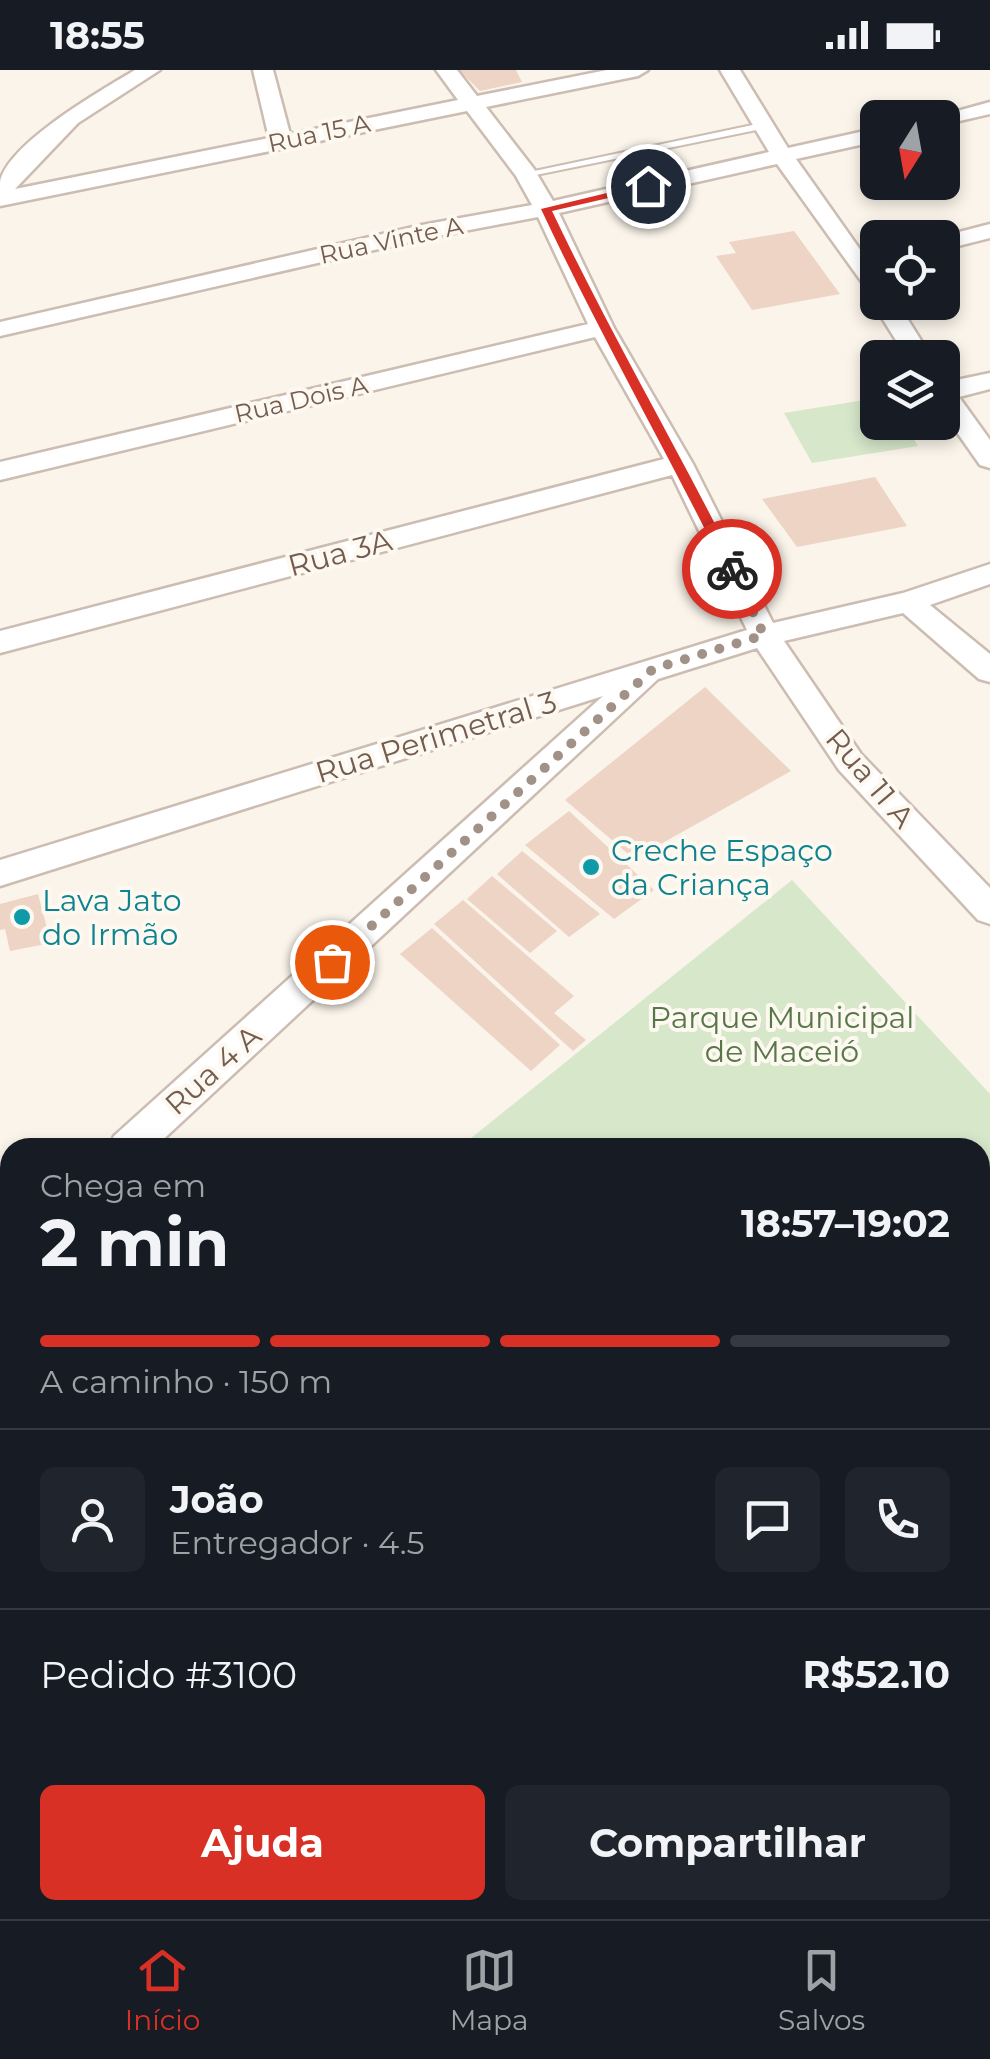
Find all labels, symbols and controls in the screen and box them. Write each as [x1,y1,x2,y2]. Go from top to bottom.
text: 18:55 [50,12,145,59]
north arrow [860,100,960,200]
map controls [860,100,960,440]
street label: Rua 15 A [265,108,373,158]
pin [606,144,691,229]
icon: home [621,159,676,214]
street label: Rua Vinte A [316,210,466,270]
button: locate [860,220,960,320]
button: layers [860,340,960,440]
street label: Rua Dois A [231,369,371,429]
courier [682,519,782,619]
street label: Rua 3A [284,521,396,585]
icon: bike [705,542,760,597]
street label: Rua Perimetral 3 [311,683,561,791]
street label: Rua 11 A [818,721,923,836]
place label: Creche Espaço da Criança [611,832,833,903]
marker: Creche Espaço da Criança [580,856,602,878]
place label: Lava Jato do Irmão [42,882,181,953]
marker: Lava Jato do Irmão [11,906,33,928]
pin [290,920,375,1005]
icon: bag [305,935,360,990]
park label: Parque Municipal de Maceió [650,999,914,1070]
street label: Rua 4 A [157,1017,269,1123]
text: Chega em [40,1166,206,1205]
text: 18:57–19:02 [741,1200,950,1247]
text: 2 min [40,1203,229,1282]
text: A caminho · 150 m [40,1362,332,1401]
button: person [40,1467,145,1572]
button: chat [715,1467,820,1572]
button: phone [845,1467,950,1572]
text: João [170,1476,264,1523]
text: Entregador · 4.5 [170,1523,425,1562]
text: Pedido #3100 [40,1651,297,1698]
text: R$52.10 [803,1651,950,1698]
button: Ajuda [40,1785,485,1900]
button: Compartilhar [505,1785,950,1900]
tab: Início [125,1943,200,2037]
tab: Mapa [450,1943,528,2037]
tab: Salvos [778,1943,865,2037]

